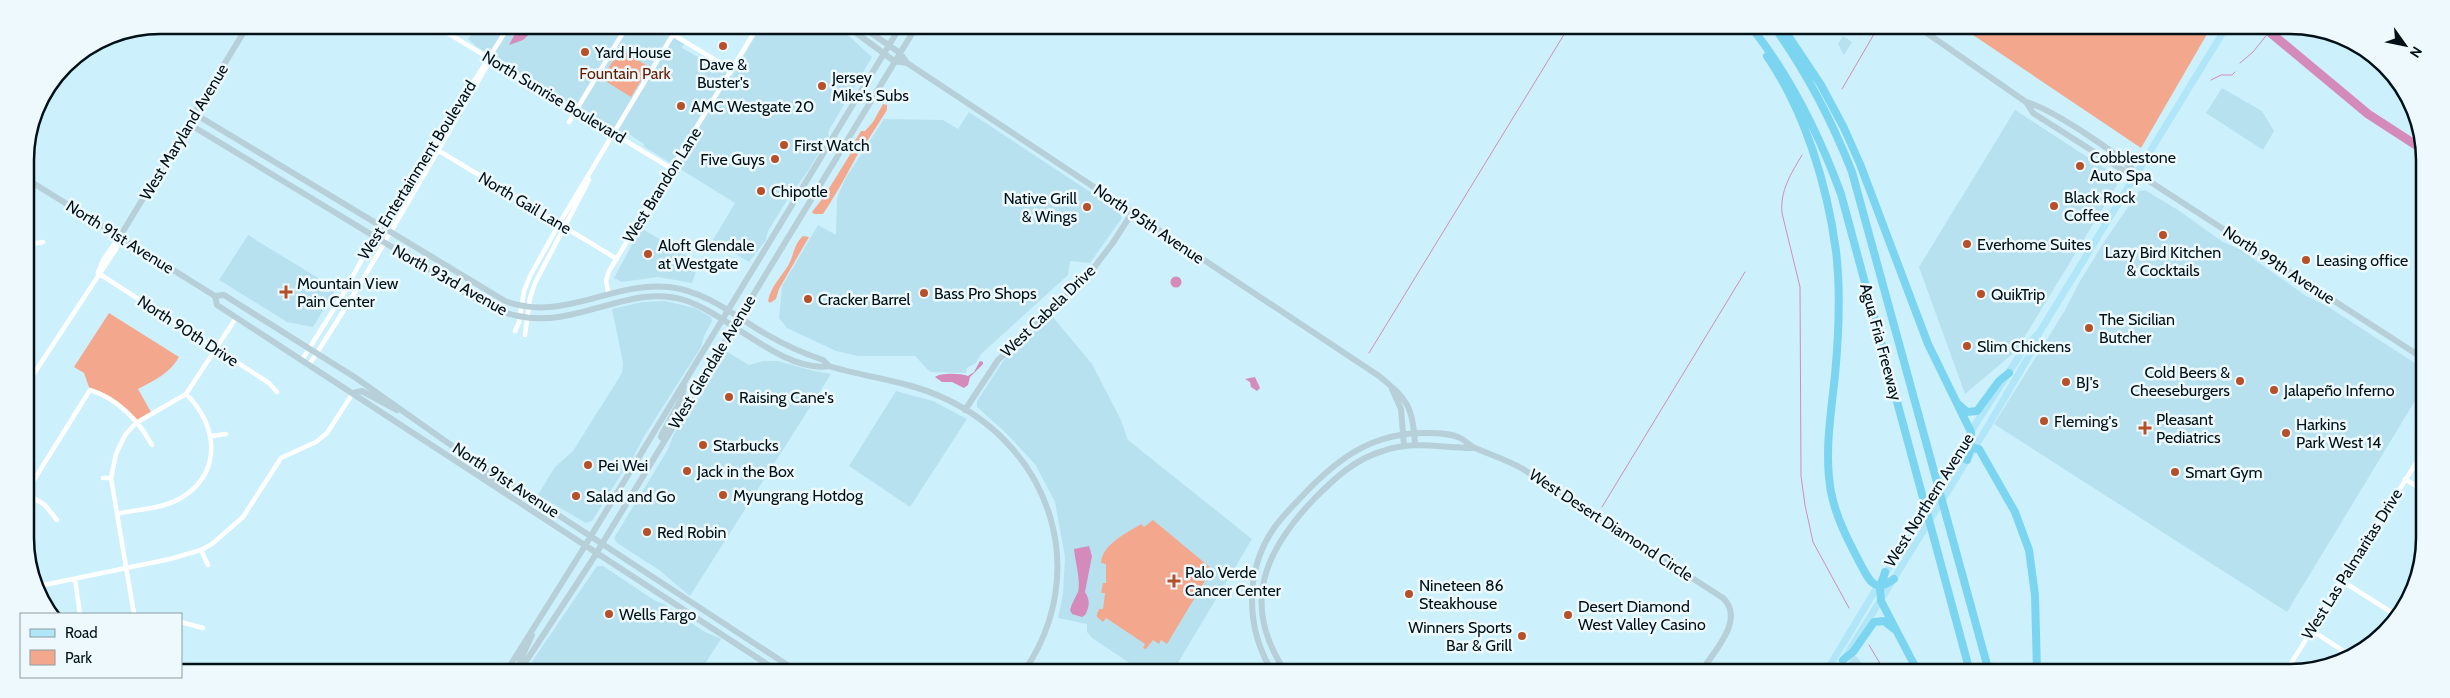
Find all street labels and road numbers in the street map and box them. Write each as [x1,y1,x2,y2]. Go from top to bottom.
street label: North Sunrise Boulevard [479,47,629,147]
street label: West Maryland Avenue [136,60,232,204]
street label: West Entertainment Boulevard [354,77,480,263]
street label: West Brandon Lane [619,124,705,246]
street label: North Gail Lane [475,168,575,238]
street label: North 95th Avenue [1090,180,1208,268]
street label: North 91st Avenue [63,196,177,278]
street label: North 99th Avenue [2220,222,2338,308]
street label: North 93rd Avenue [389,241,511,319]
street label: West Cabela Drive [997,261,1099,361]
street label: Agua Fria Freeway [1856,281,1906,403]
street label: North 90th Drive [134,291,242,371]
street label: West Glendale Avenue [665,292,759,432]
street label: West Northern Avenue [1880,430,1978,570]
street label: North 91st Avenue [449,438,563,522]
street label: West Desert Diamond Circle [1526,465,1696,585]
street label: West Las Palmaritas Drive [2298,485,2406,643]

